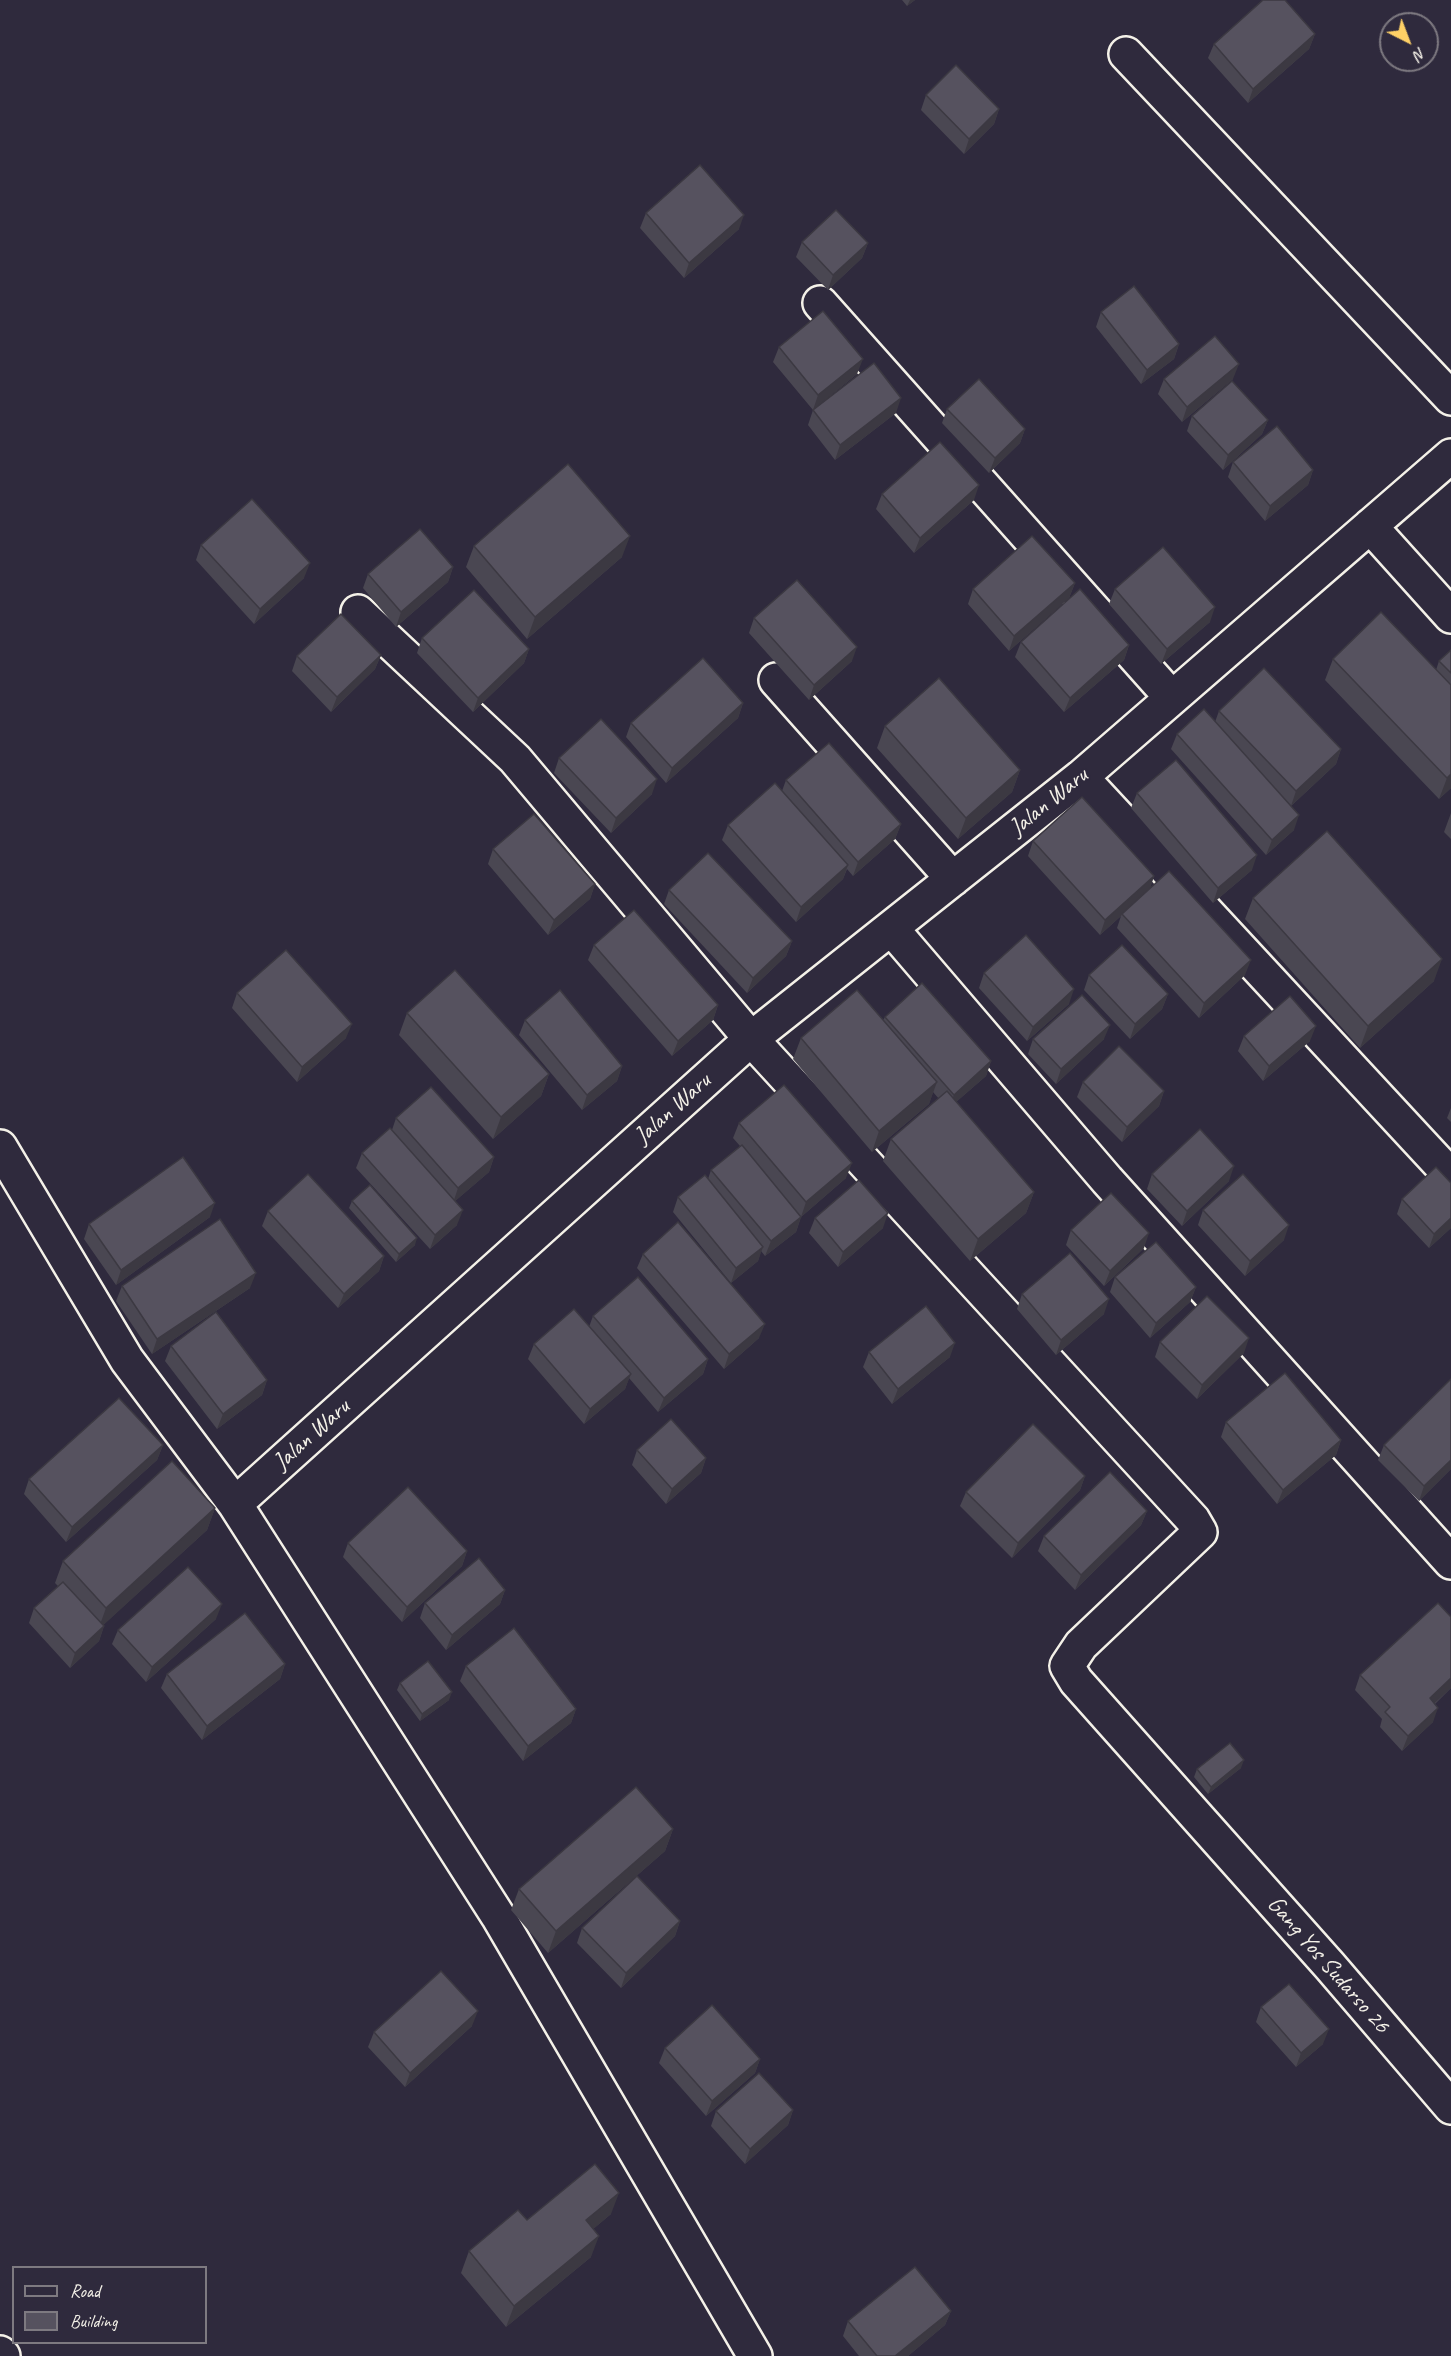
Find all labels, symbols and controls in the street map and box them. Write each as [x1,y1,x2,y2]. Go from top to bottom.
north arrow [1379,12,1439,72]
text: N [1409,43,1430,65]
street label: Jalan Waru [1004,761,1094,843]
street label: Jalan Waru [629,1067,717,1151]
street label: Jalan Waru [268,1393,356,1477]
street label: Gang Yos Sudarso 26 [1261,1891,1395,2039]
legend [12,2266,207,2344]
text: Road [70,2280,100,2302]
text: Building [70,2310,117,2332]

